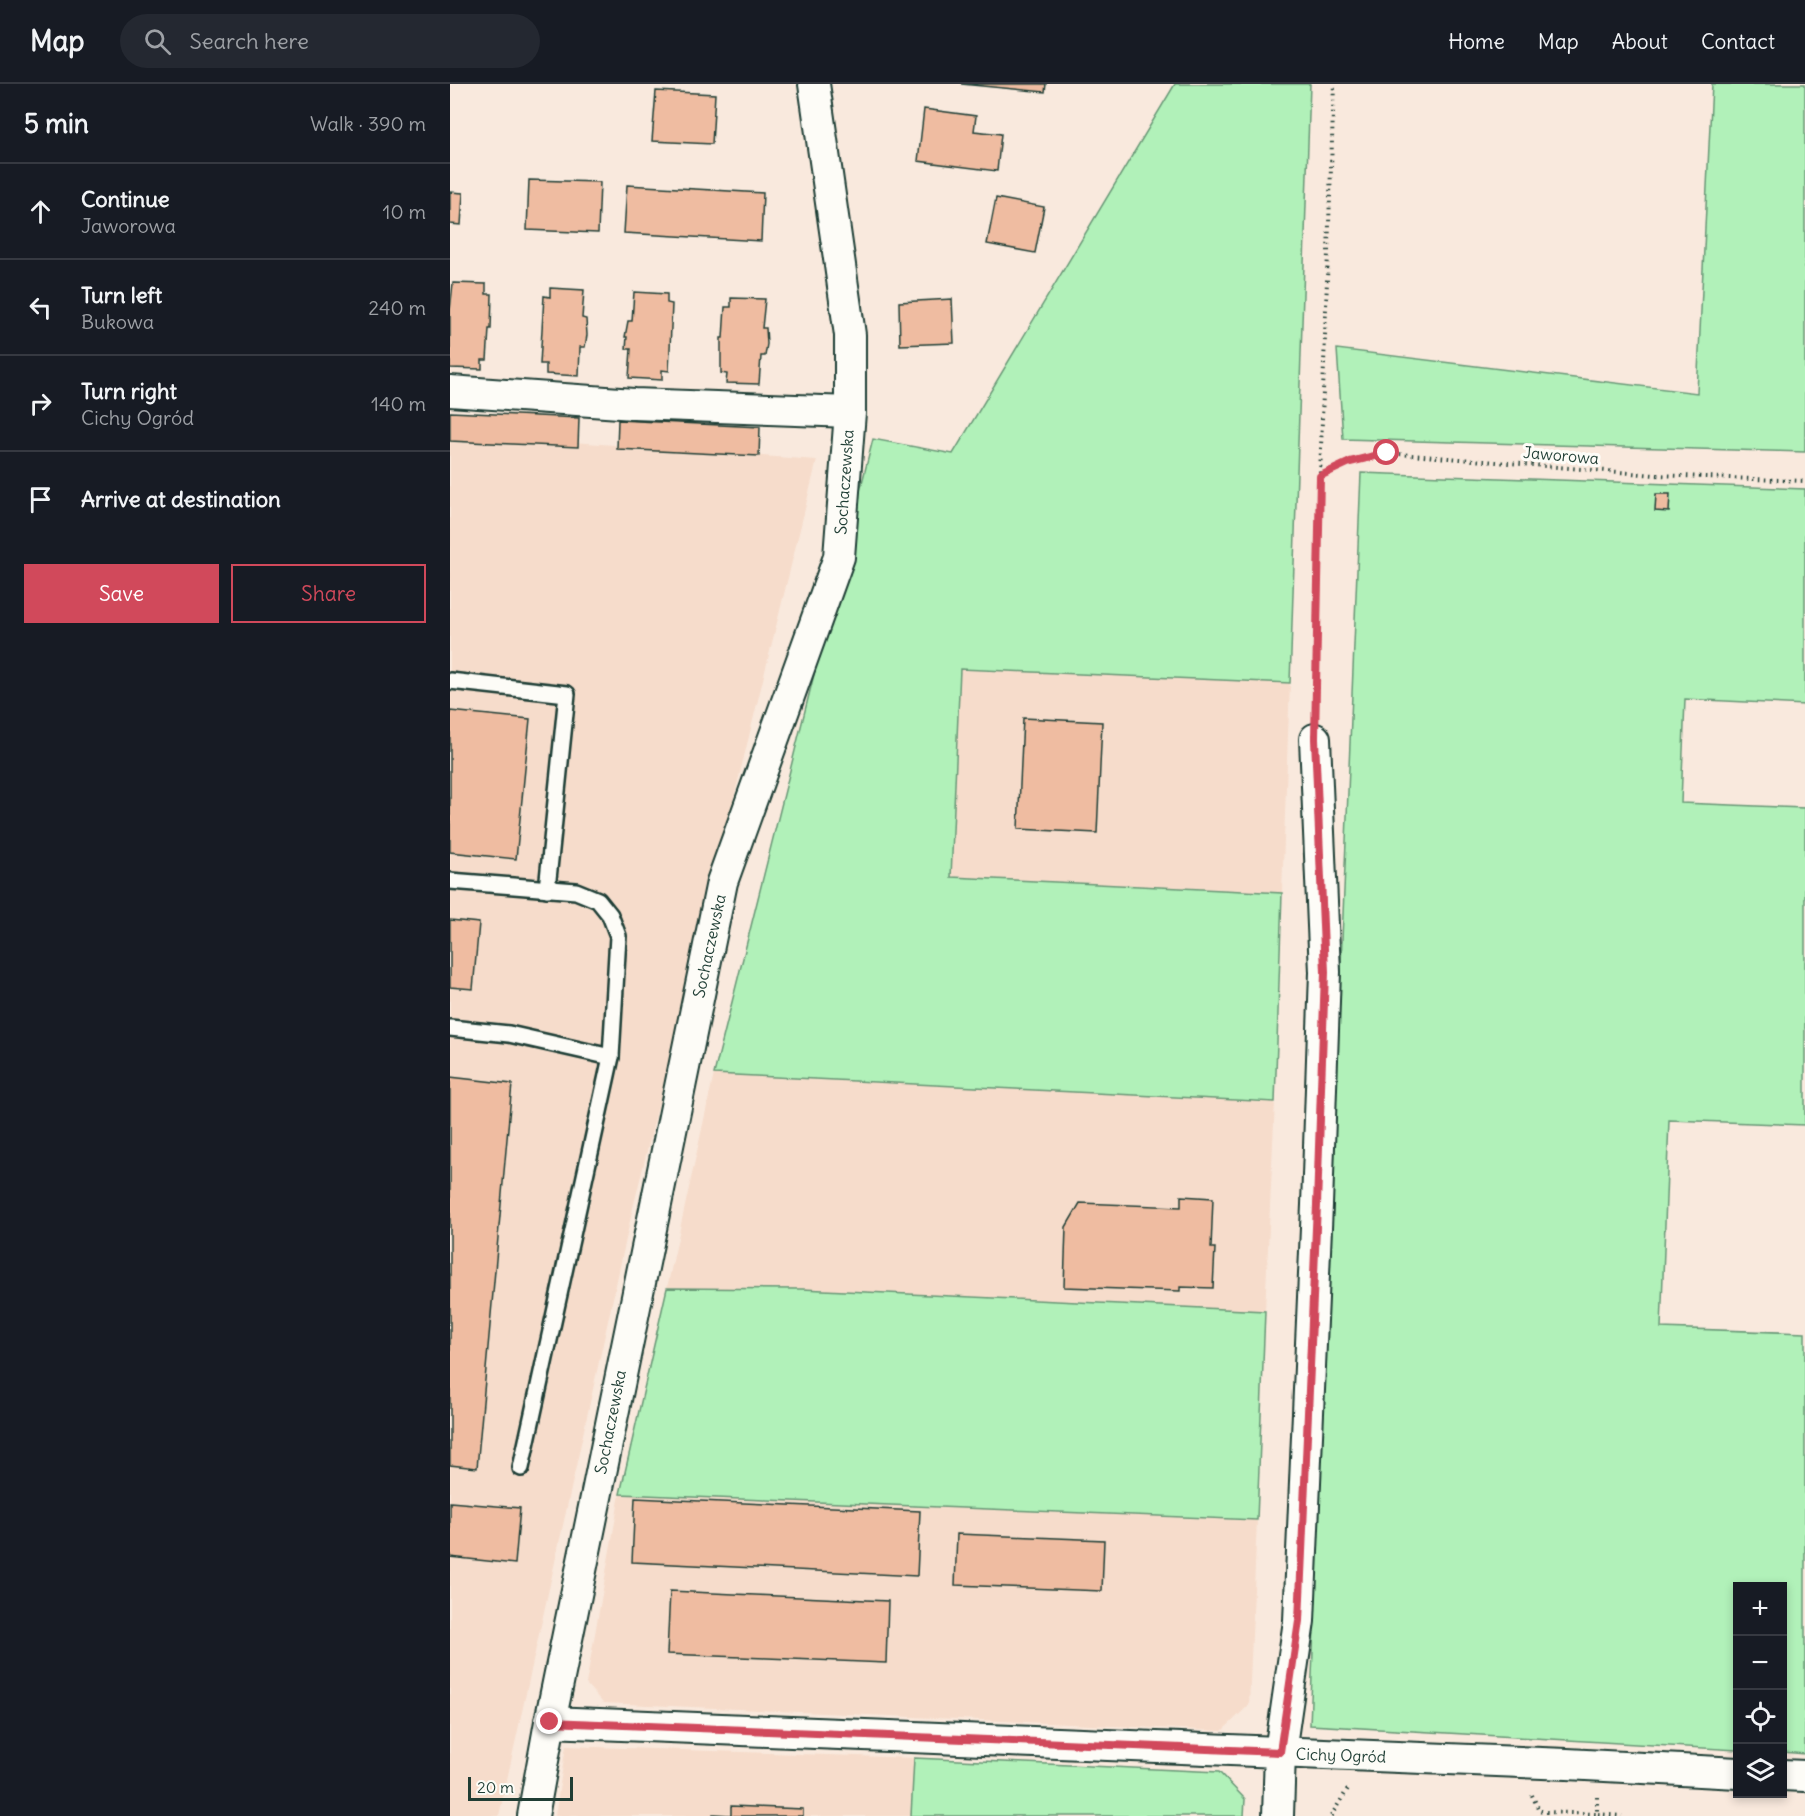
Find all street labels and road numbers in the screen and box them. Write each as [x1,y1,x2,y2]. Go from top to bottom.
street label: Sochaczewska [830,429,858,535]
street label: Jaworowa [1522,442,1600,468]
street label: Sochaczewska [688,892,730,1000]
street label: Sochaczewska [590,1368,630,1476]
street label: Cichy Ogród [1295,1743,1387,1767]

